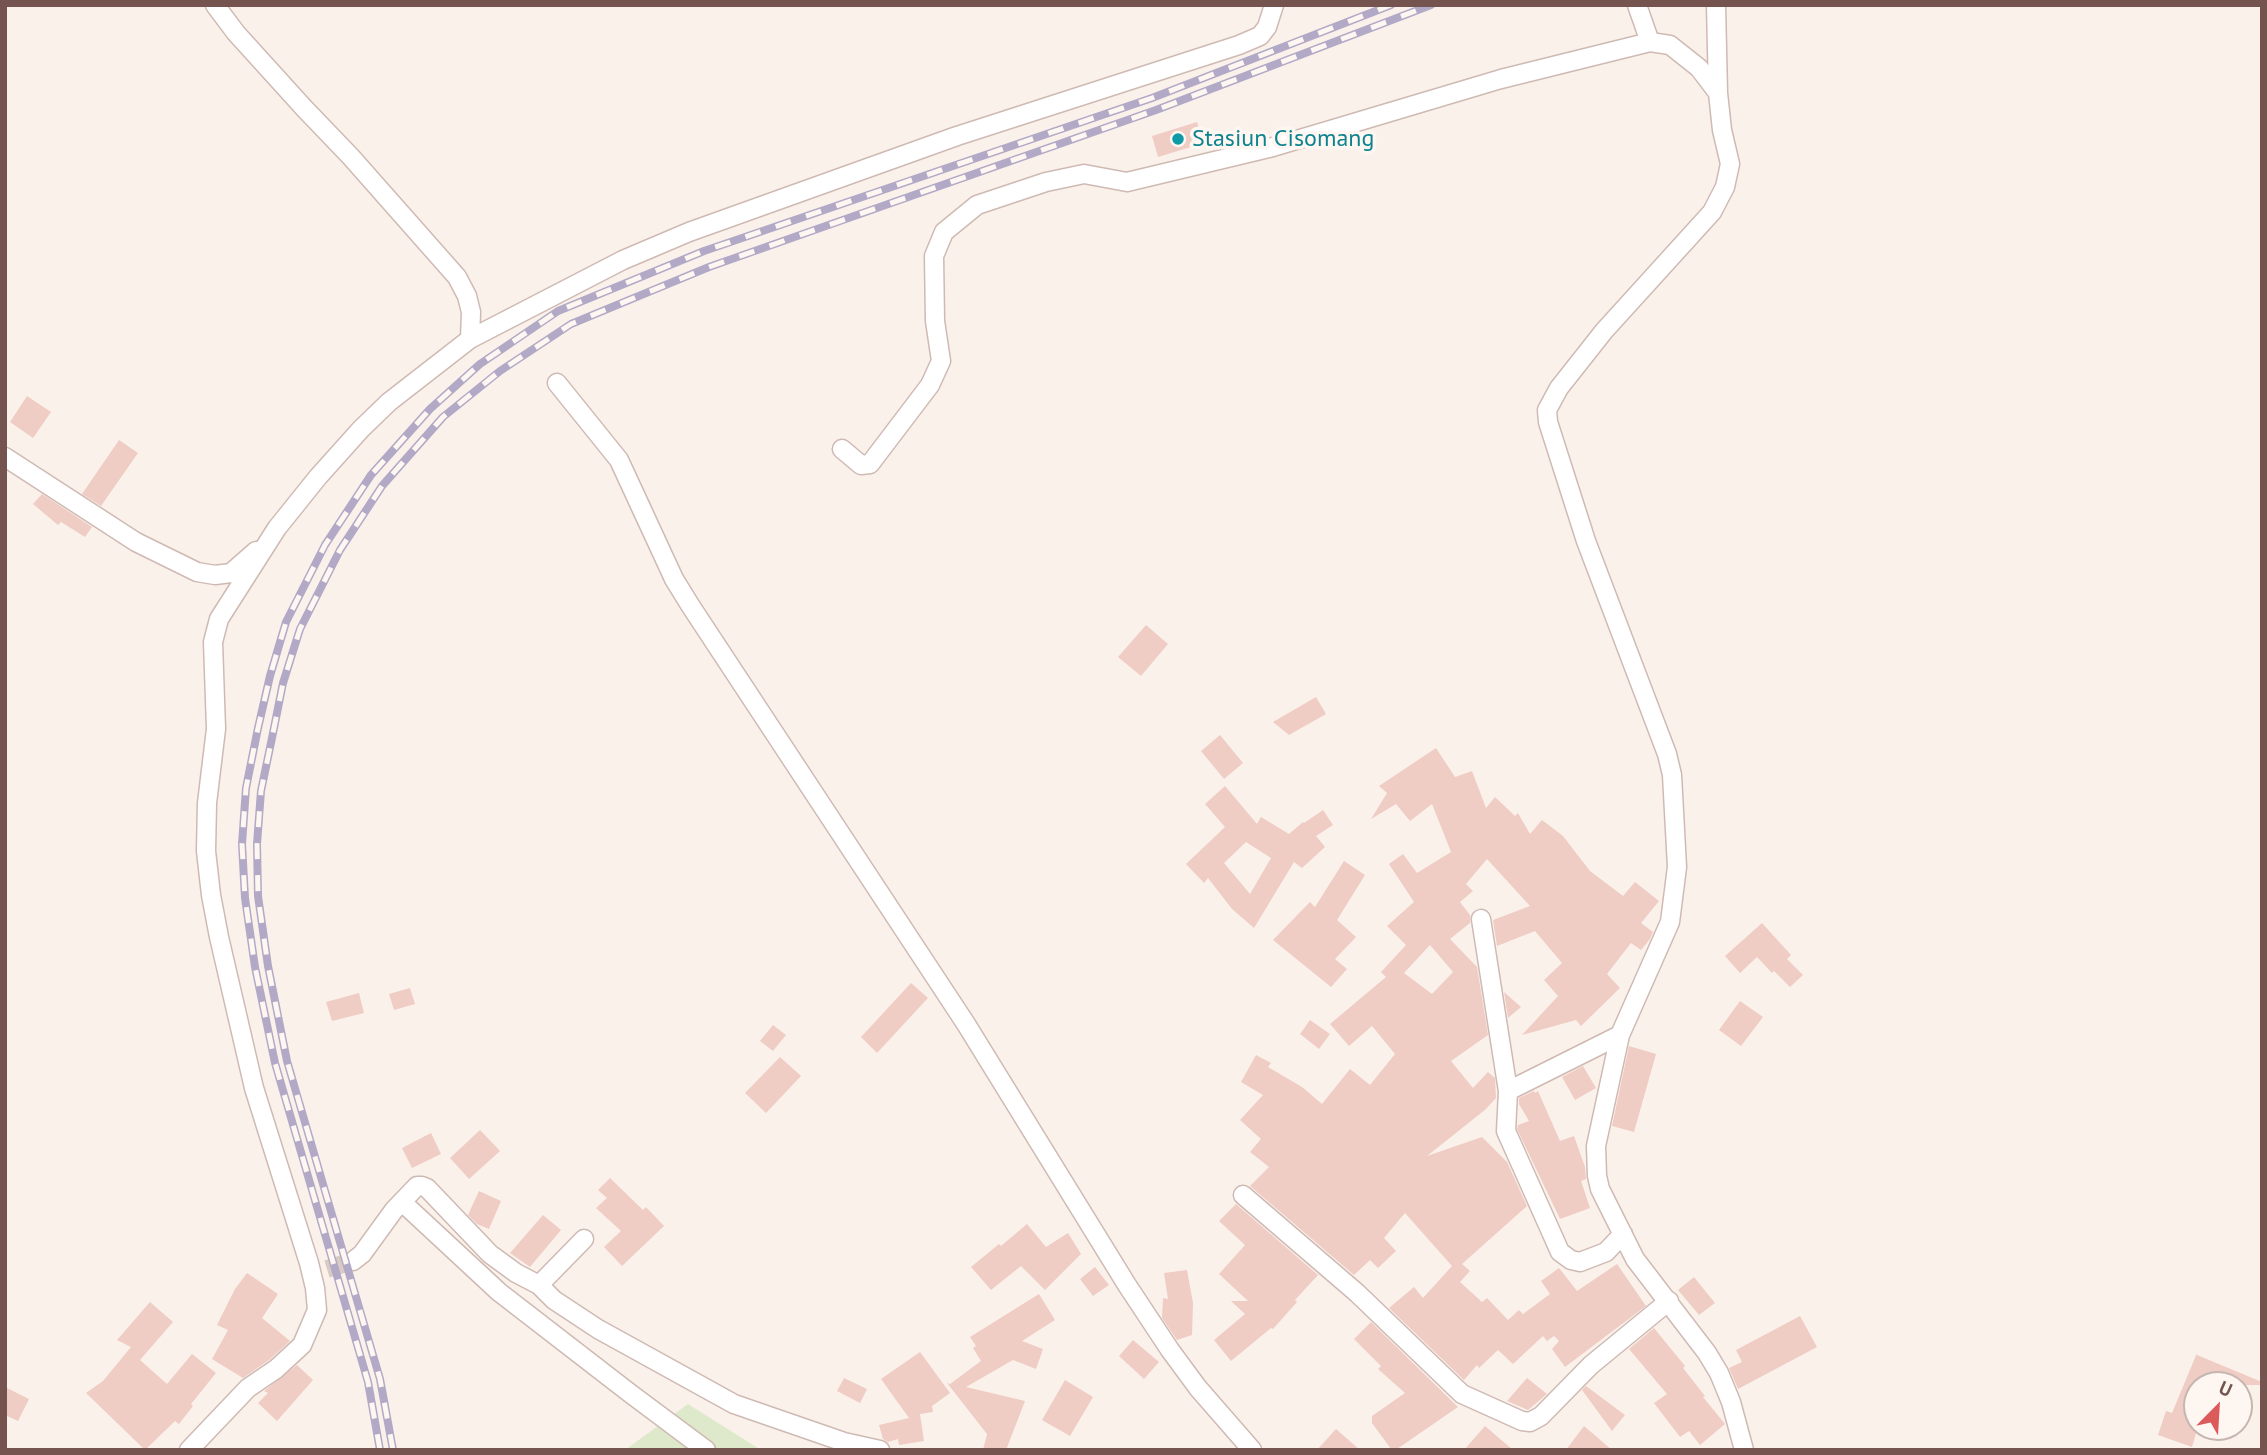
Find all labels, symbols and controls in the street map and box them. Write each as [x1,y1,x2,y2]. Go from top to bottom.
place label: Stasiun Cisomang [1192,125,1374,153]
marker: Stasiun Cisomang [1170,131,1186,147]
north arrow [2183,1371,2253,1441]
text: U [2215,1375,2236,1402]

